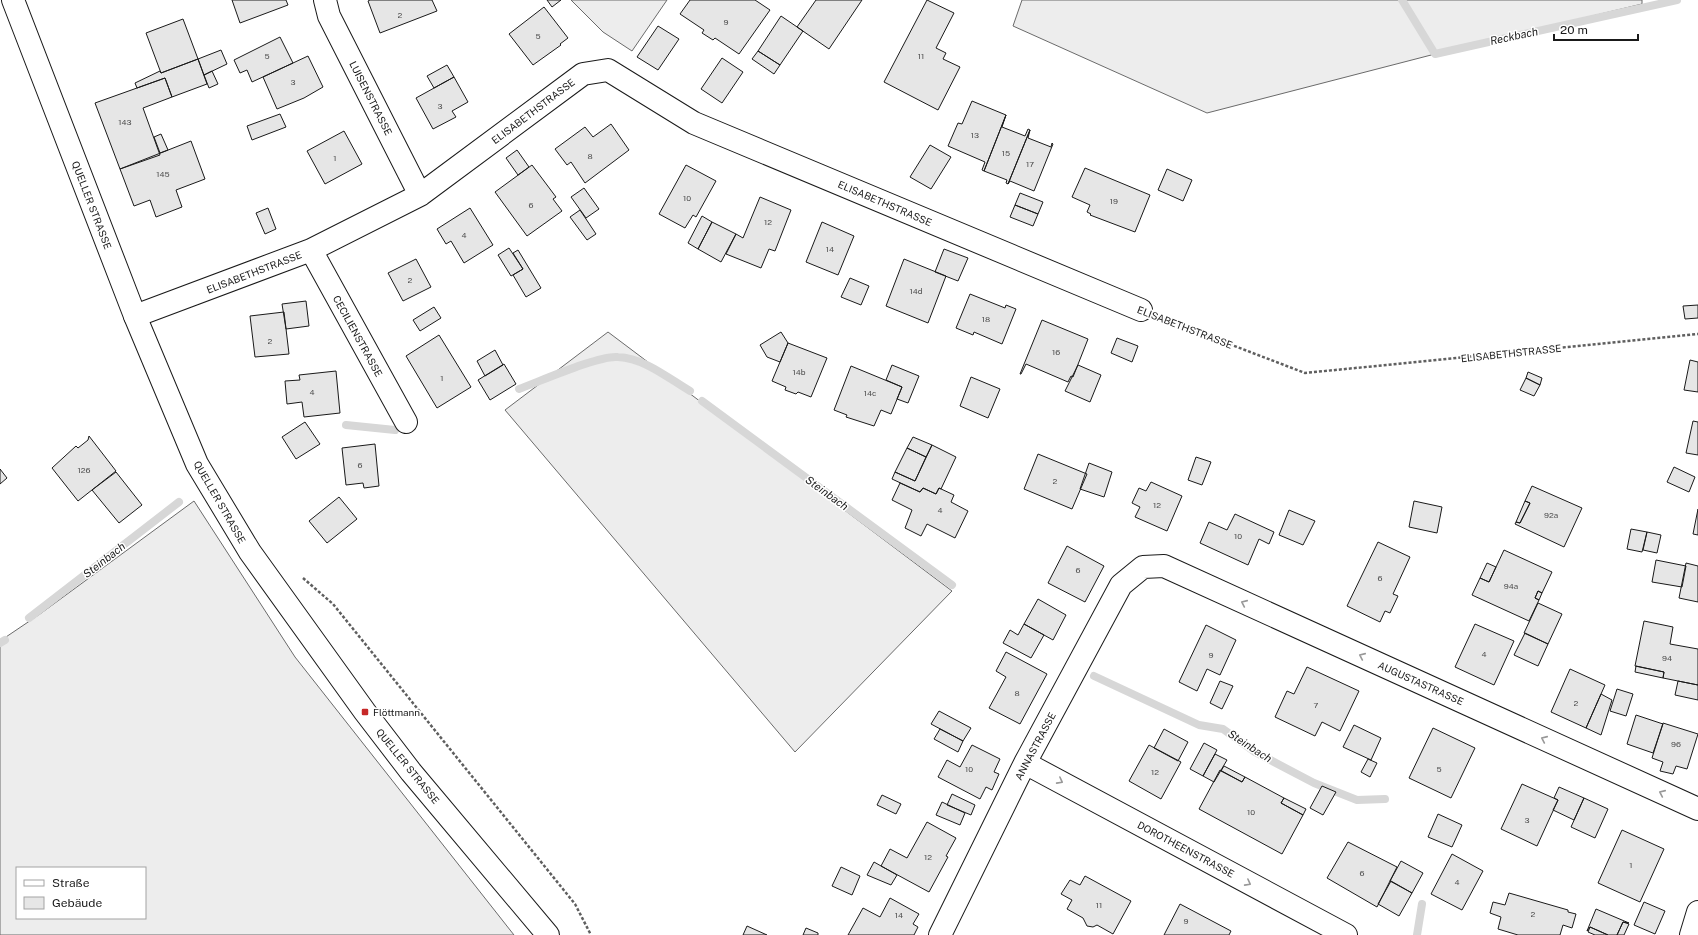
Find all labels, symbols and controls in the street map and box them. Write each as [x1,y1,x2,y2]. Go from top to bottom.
house number: 2 [398,10,403,20]
scale bar [1554,16,1638,42]
house number: 9 [724,17,729,27]
text: 20 m [1560,23,1588,37]
water label: Reckbach [1489,25,1539,47]
house number: 5 [535,31,541,41]
house number: 5 [264,51,270,61]
house number: 11 [918,51,924,61]
street label: LUISENSTRASSE [347,59,395,137]
street label: ELISABETHSTRASSE [489,76,577,146]
house number: 3 [290,77,296,87]
house number: 3 [437,101,443,111]
house number: 143 [118,117,132,127]
house number: 13 [971,130,979,140]
house number: 15 [1002,148,1010,158]
house number: 8 [587,151,593,161]
house number: 1 [333,153,337,163]
street label: QUELLER STRASSE [70,159,114,251]
house number: 17 [1026,159,1034,169]
house number: 145 [156,169,170,179]
street label: ELISABETHSTRASSE [836,178,934,228]
house number: 10 [683,193,691,203]
house number: 19 [1110,196,1118,206]
house number: 6 [529,200,534,210]
house number: 12 [764,217,772,227]
house number: 4 [461,230,467,240]
house number: 14 [826,244,834,254]
street label: ELISABETHSTRASSE [205,248,303,296]
house number: 2 [408,275,413,285]
house number: 14d [909,286,923,296]
street label: CECILIENSTRASSE [331,293,385,379]
street label: ELISABETHSTRASSE [1136,303,1234,351]
house number: 18 [982,314,990,324]
house number: 2 [268,336,273,346]
street label: ELISABETHSTRASSE [1460,342,1562,364]
house number: 16 [1052,347,1060,357]
house number: 14b [792,367,806,377]
house number: 1 [440,373,444,383]
house number: 4 [309,387,315,397]
house number: 14c [864,388,876,398]
street label: QUELLER STRASSE [191,459,249,545]
house number: 6 [358,460,363,470]
house number: 126 [77,465,91,475]
water label: Steinbach [803,473,851,513]
house number: 2 [1053,476,1058,486]
house number: 12 [1153,500,1161,510]
house number: 4 [937,505,943,515]
house number: 92a [1544,510,1558,520]
house number: 10 [1234,531,1242,541]
water label: Steinbach [81,540,127,580]
house number: 6 [1076,565,1081,575]
house number: 6 [1378,573,1383,583]
house number: 94a [1504,581,1518,591]
one-way arrow [1240,600,1248,608]
house number: 4 [1481,649,1487,659]
house number: 9 [1209,650,1214,660]
one-way arrow [1359,653,1366,661]
house number: 94 [1662,653,1672,663]
street label: AUGUSTASTRASSE [1376,659,1466,707]
house number: 8 [1014,688,1020,698]
house number: 2 [1574,698,1579,708]
house number: 7 [1314,700,1319,710]
place label: Flöttmann [373,706,420,718]
marker: Flöttmann [360,707,370,717]
street label: ANNASTRASSE [1012,710,1058,782]
street label: QUELLER STRASSE [374,726,442,806]
water label: Steinbach [1226,727,1274,765]
one-way arrow [1541,736,1549,744]
house number: 96 [1671,739,1681,749]
house number: 10 [965,764,973,774]
house number: 5 [1436,764,1442,774]
house number: 12 [1151,767,1159,777]
one-way arrow [1055,777,1063,784]
one-way arrow [1659,790,1667,798]
house number: 10 [1247,807,1255,817]
house number: 3 [1524,815,1530,825]
street label: DOROTHEENSTRASSE [1136,818,1236,880]
house number: 12 [924,852,932,862]
house number: 1 [1629,860,1633,870]
legend [16,867,146,919]
house number: 6 [1360,868,1365,878]
text: Straße [52,876,90,890]
house number: 4 [1454,877,1460,887]
one-way arrow [1244,878,1251,885]
text: Gebäude [52,896,102,910]
house number: 11 [1096,900,1102,910]
house number: 2 [1531,909,1536,919]
house number: 14 [895,910,903,920]
house number: 9 [1184,916,1189,926]

